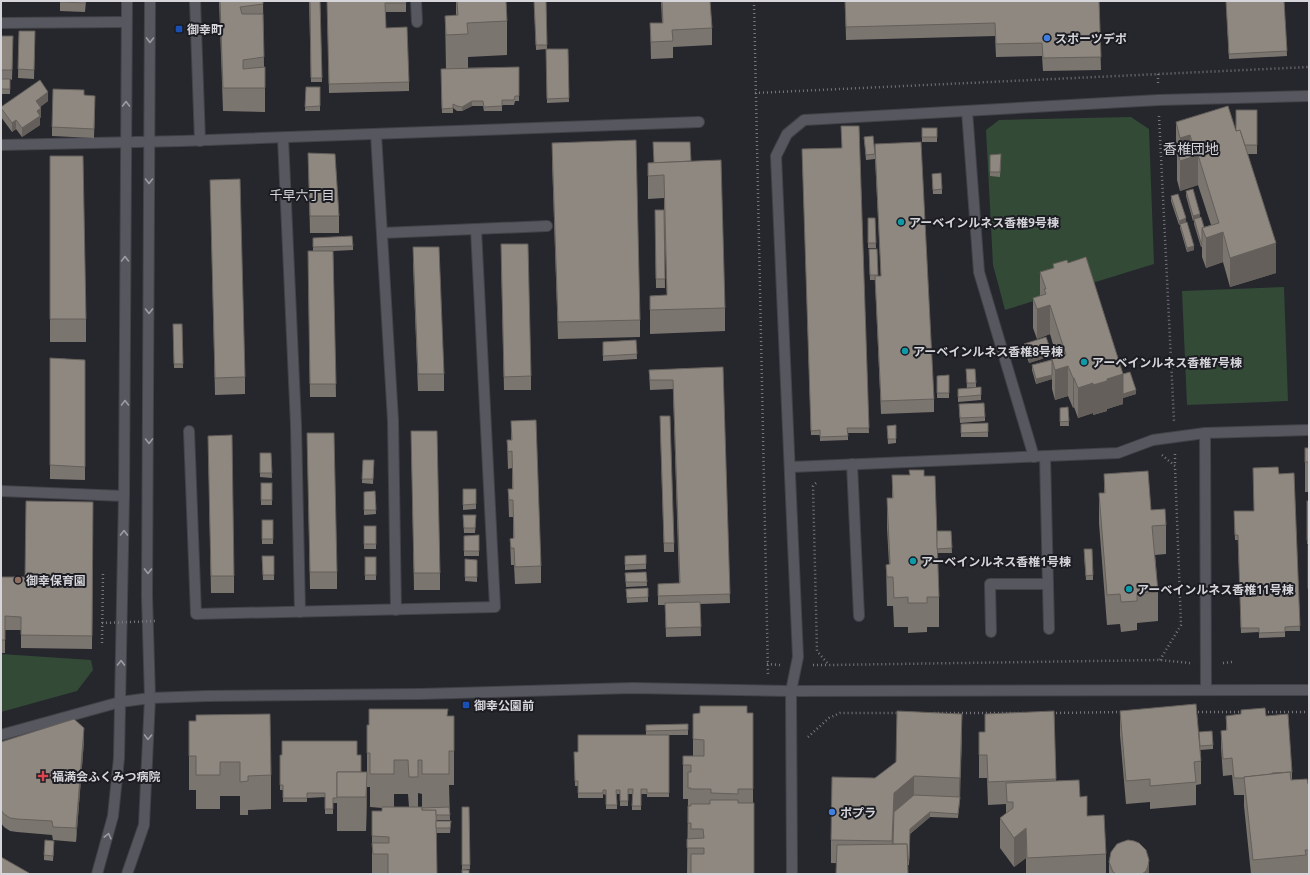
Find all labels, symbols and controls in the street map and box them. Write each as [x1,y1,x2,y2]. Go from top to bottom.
place label: 御幸町 [187,23,223,36]
marker: 御幸町 [174,24,184,34]
place label: スポーツデポ [1055,32,1127,45]
marker: スポーツデポ [1042,33,1052,43]
one-way arrow [145,37,154,43]
one-way arrow [122,101,130,107]
district label: 香椎団地 [1163,141,1219,157]
one-way arrow [145,178,153,184]
district label: 千早六丁目 [269,188,335,202]
place label: アーベインルネス香椎9号棟 [909,216,1059,229]
marker: アーベインルネス香椎9号棟 [896,217,906,227]
one-way arrow [121,256,129,262]
one-way arrow [145,308,153,314]
place label: アーベインルネス香椎8号棟 [913,345,1063,358]
marker: アーベインルネス香椎8号棟 [900,346,910,356]
place label: アーベインルネス香椎7号棟 [1092,356,1242,369]
marker: アーベインルネス香椎7号棟 [1079,357,1089,367]
one-way arrow [121,400,129,406]
one-way arrow [145,438,153,444]
one-way arrow [120,530,128,536]
place label: アーベインルネス香椎1号棟 [921,555,1071,568]
marker: アーベインルネス香椎1号棟 [908,556,918,566]
one-way arrow [144,568,152,574]
place label: 御幸保育園 [26,574,86,587]
marker: 御幸保育園 [13,575,23,585]
place label: アーベインルネス香椎11号棟 [1137,583,1294,596]
marker: アーベインルネス香椎11号棟 [1124,584,1134,594]
one-way arrow [117,660,125,666]
place label: 御幸公園前 [474,699,534,712]
marker: 御幸公園前 [461,700,471,710]
one-way arrow [144,734,152,740]
marker: 福満会ふくみつ病院 [37,770,49,782]
place label: 福満会ふくみつ病院 [52,770,160,783]
place label: ポプラ [840,806,876,819]
marker: ポプラ [827,807,837,817]
one-way arrow [103,833,112,840]

